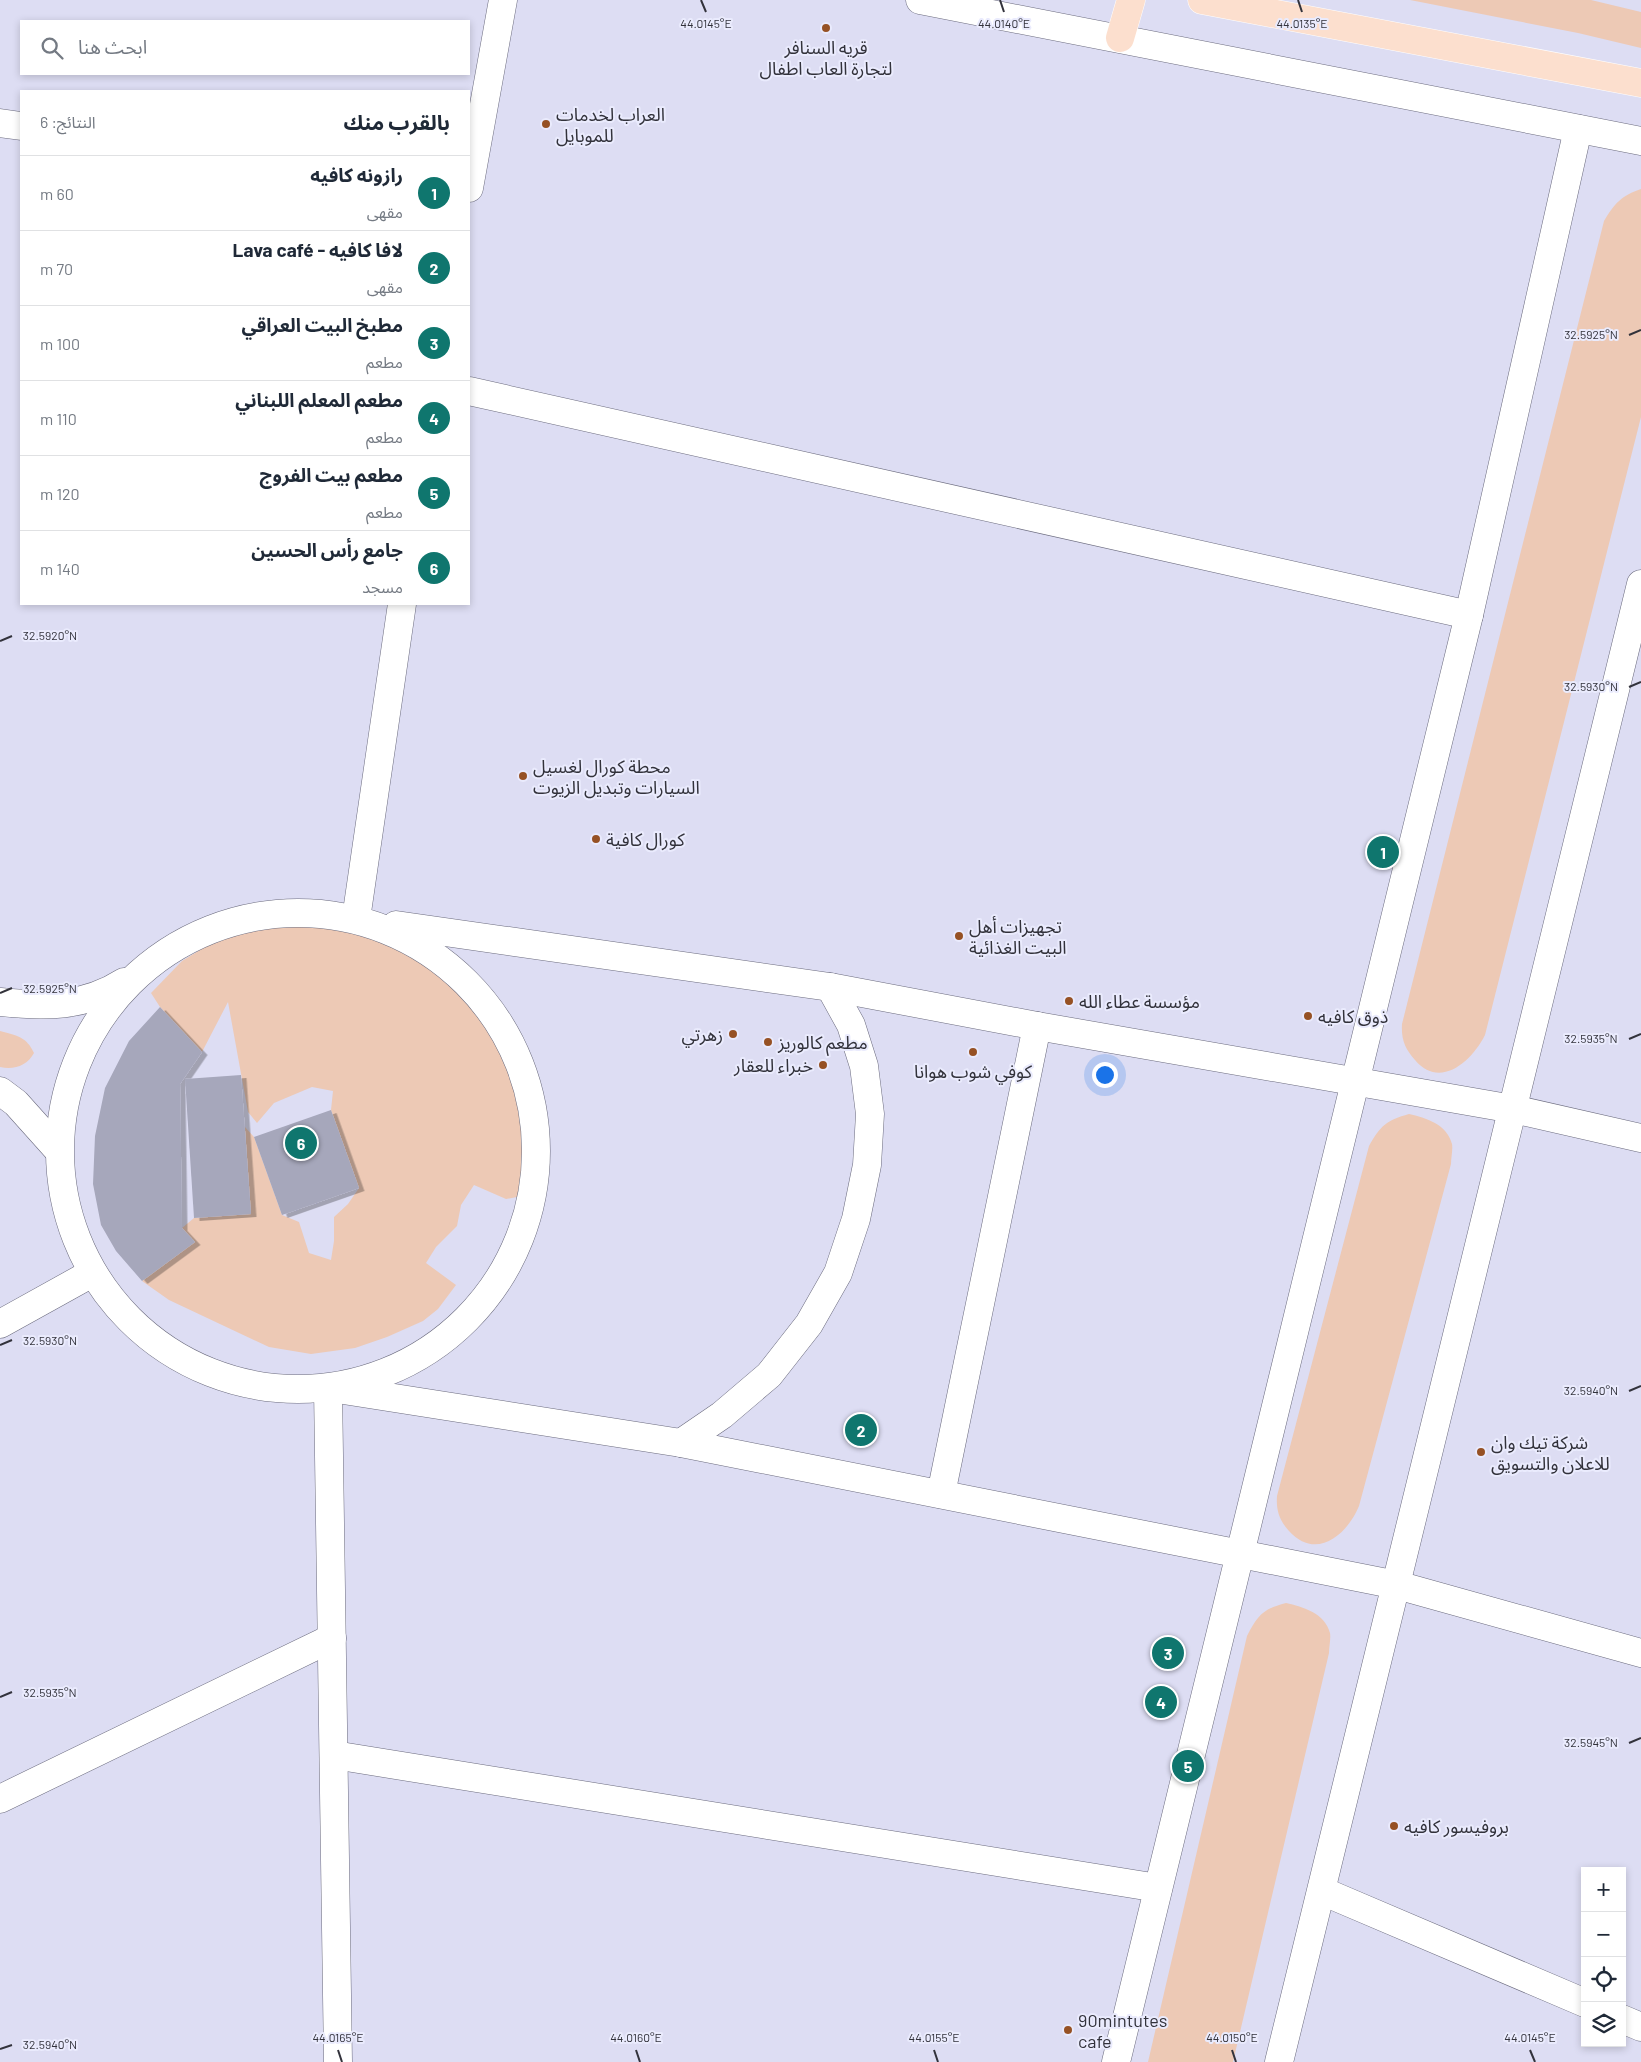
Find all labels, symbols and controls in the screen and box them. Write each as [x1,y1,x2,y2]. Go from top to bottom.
text: 44.0145°E [680,16,732,30]
text: 44.0140°E [978,16,1030,30]
text: 44.0135°E [1277,16,1327,30]
search box [20,20,470,75]
marker: قريه السنافر لتجارة العاب اطفال [820,22,832,34]
icon: search [38,34,66,62]
text: ابحث هنا [78,35,147,58]
place label: قريه السنافر لتجارة العاب اطفال [759,36,893,80]
place label: العراب لخدمات للموبايل [556,103,665,147]
text: بالقرب منك [343,109,450,134]
text: النتائج: 6 [40,112,96,131]
marker: العراب لخدمات للموبايل [540,118,552,130]
text: رازونه كافيه [310,163,403,186]
text: 60 m [40,184,74,203]
text: 1 [431,184,437,203]
text: مقهى [367,202,403,221]
text: لافا كافيه - Lava café [233,238,403,261]
text: 70 m [40,259,73,278]
text: 2 [430,259,438,278]
text: مقهى [367,277,403,296]
text: مطبخ البيت العراقي [242,313,403,336]
text: 32.5925°N [1564,327,1618,341]
text: 100 m [40,334,80,353]
text: 3 [430,334,438,353]
text: مطعم [366,352,403,371]
text: مطعم المعلم اللبناني [235,388,403,411]
text: 110 m [40,409,77,428]
text: 4 [429,409,439,428]
text: مطعم [366,427,403,446]
text: مطعم بيت الفروج [259,463,403,486]
text: 120 m [40,484,80,503]
text: 5 [430,484,438,503]
text: مطعم [366,502,403,521]
text: جامع رأس الحسين [251,538,403,561]
text: 140 m [40,559,80,578]
text: 6 [430,559,438,578]
text: مسجد [362,577,403,596]
text: 32.5920°N [23,628,77,642]
text: 32.5930°N [1564,679,1618,693]
place label: محطة كورال لغسيل السيارات وتبديل الزيوت [533,755,700,799]
marker: محطة كورال لغسيل السيارات وتبديل الزيوت [517,770,529,782]
place label: كورال كافية [606,828,685,851]
marker: كورال كافية [590,833,602,845]
pin: 1 [1367,833,1399,871]
place label: تجهيزات أهل البيت الغذائية [969,915,1067,958]
marker: تجهيزات أهل البيت الغذائية [953,930,965,942]
text: 32.5925°N [23,981,77,995]
place label: مؤسسة عطاء الله [1079,990,1200,1013]
marker: مؤسسة عطاء الله [1063,995,1075,1007]
place label: ذوق كافيه [1318,1005,1388,1027]
marker: ذوق كافيه [1302,1010,1314,1022]
place label: زهرتي [682,1023,723,1048]
marker: زهرتي [727,1028,739,1040]
place label: مطعم كالوريز [777,1031,868,1056]
text: 32.5935°N [1564,1031,1618,1045]
marker: مطعم كالوريز [762,1036,774,1048]
marker: كوفي شوب هوانا [967,1046,979,1058]
place label: خبراء للعقار [733,1054,813,1077]
marker: خبراء للعقار [817,1059,829,1071]
place label: كوفي شوب هوانا [914,1060,1033,1085]
your location [1092,1062,1118,1088]
pin: 6 [285,1124,317,1162]
text: 32.5930°N [23,1333,77,1347]
text: 32.5940°N [1564,1383,1618,1397]
pin: 2 [845,1411,877,1449]
place label: شركة تيك وان للاعلان والتسويق [1491,1431,1610,1475]
marker: شركة تيك وان للاعلان والتسويق [1475,1446,1487,1458]
pin: 3 [1152,1634,1184,1672]
pin: 4 [1145,1683,1177,1721]
text: 32.5935°N [23,1685,77,1699]
text: 32.5945°N [1564,1735,1618,1749]
pin: 5 [1172,1747,1204,1785]
place label: بروفيسور كافيه [1404,1815,1509,1838]
marker: بروفيسور كافيه [1388,1820,1400,1832]
map controls [1581,1867,1626,2047]
button: + [1581,1867,1626,1912]
button: − [1581,1912,1626,1957]
button: locate [1581,1957,1626,2002]
button: layers [1581,2002,1626,2047]
place label: 90mintutes cafe [1078,2009,1167,2052]
marker: 90mintutes cafe [1062,2024,1074,2036]
text: 44.0165°E [313,2030,363,2044]
text: 44.0160°E [610,2030,662,2044]
text: 44.0155°E [909,2030,959,2044]
text: 44.0150°E [1206,2030,1258,2044]
text: 44.0145°E [1504,2030,1556,2044]
text: 32.5940°N [23,2037,77,2051]

